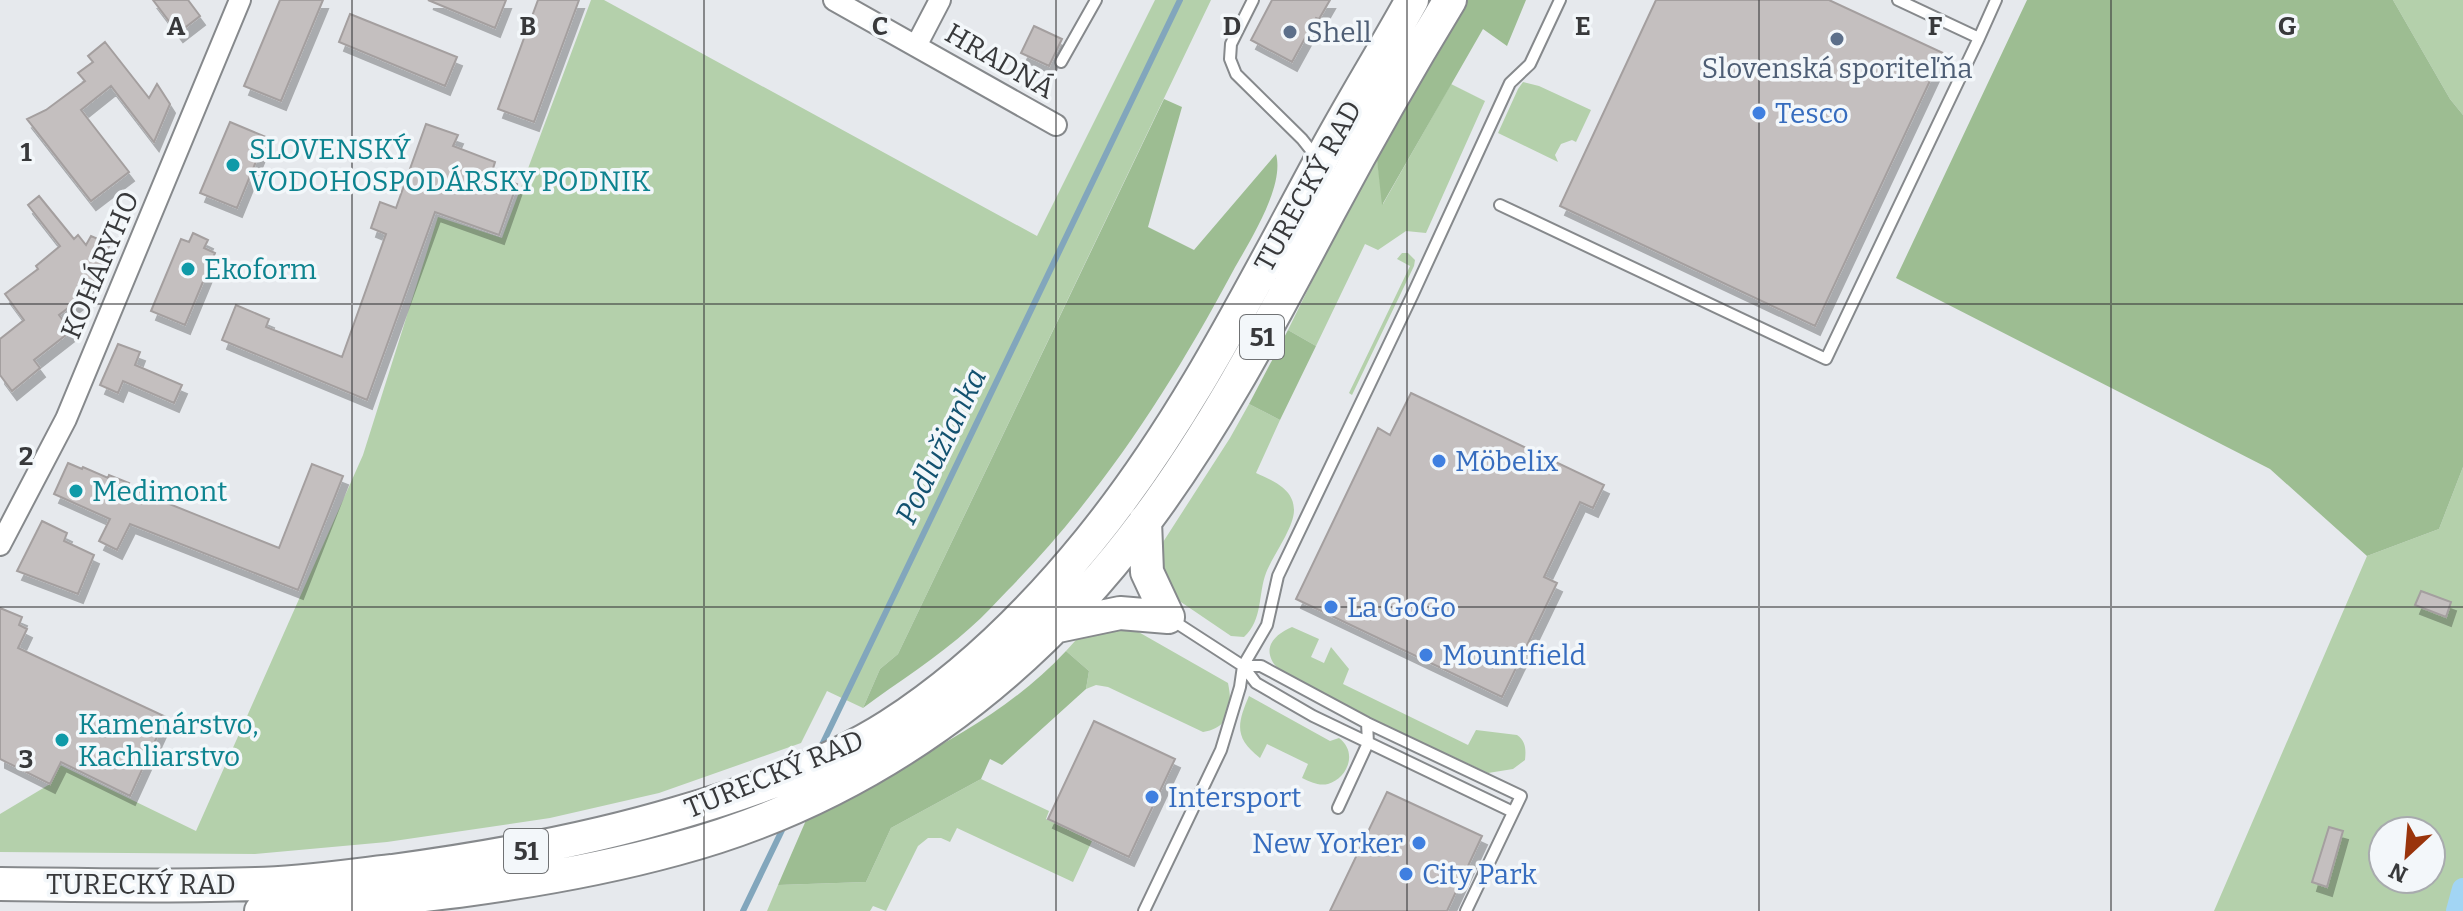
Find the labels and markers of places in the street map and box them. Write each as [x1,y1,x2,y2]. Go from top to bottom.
place label: Shell [1306,16,1372,49]
marker: Shell [1281,23,1299,41]
marker: Slovenská sporiteľňa [1828,30,1846,48]
place label: Slovenská sporiteľňa [1701,52,1973,85]
place label: Tesco [1775,97,1849,130]
marker: Tesco [1750,104,1768,122]
place label: SLOVENSKÝ VODOHOSPODÁRSKY PODNIK [249,132,651,198]
marker: SLOVENSKÝ VODOHOSPODÁRSKY PODNIK [224,156,242,174]
place label: Ekoform [204,253,317,286]
marker: Ekoform [179,260,197,278]
place label: Möbelix [1455,445,1559,478]
marker: Möbelix [1430,452,1448,470]
place label: Medimont [92,475,227,508]
marker: Medimont [67,482,85,500]
place label: La GoGo [1347,591,1456,624]
marker: La GoGo [1322,598,1340,616]
place label: Mountfield [1442,639,1586,672]
marker: Mountfield [1417,646,1435,664]
place label: Kamenárstvo, Kachliarstvo [78,708,258,773]
marker: Kamenárstvo, Kachliarstvo [53,731,71,749]
place label: Intersport [1168,781,1301,814]
marker: Intersport [1143,788,1161,806]
place label: New Yorker [1252,827,1403,860]
marker: New Yorker [1410,834,1428,852]
place label: City Park [1422,858,1537,891]
marker: City Park [1397,865,1415,883]

